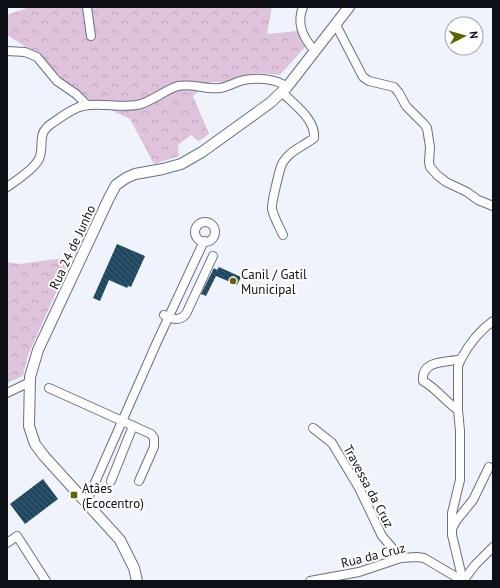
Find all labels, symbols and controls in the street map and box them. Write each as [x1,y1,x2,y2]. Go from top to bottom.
north arrow [444,16,484,56]
text: N [467,31,481,39]
street label: Rua 24 de Junho [45,202,99,292]
place label: Canil / Gatil Municipal [241,266,307,298]
marker: Canil / Gatil Municipal [228,276,238,286]
street label: Travessa da Cruz [340,442,398,531]
place label: Atães (Ecocentro) [82,480,144,512]
marker: Atães (Ecocentro) [69,490,79,500]
street label: Rua da Cruz [339,539,407,572]

